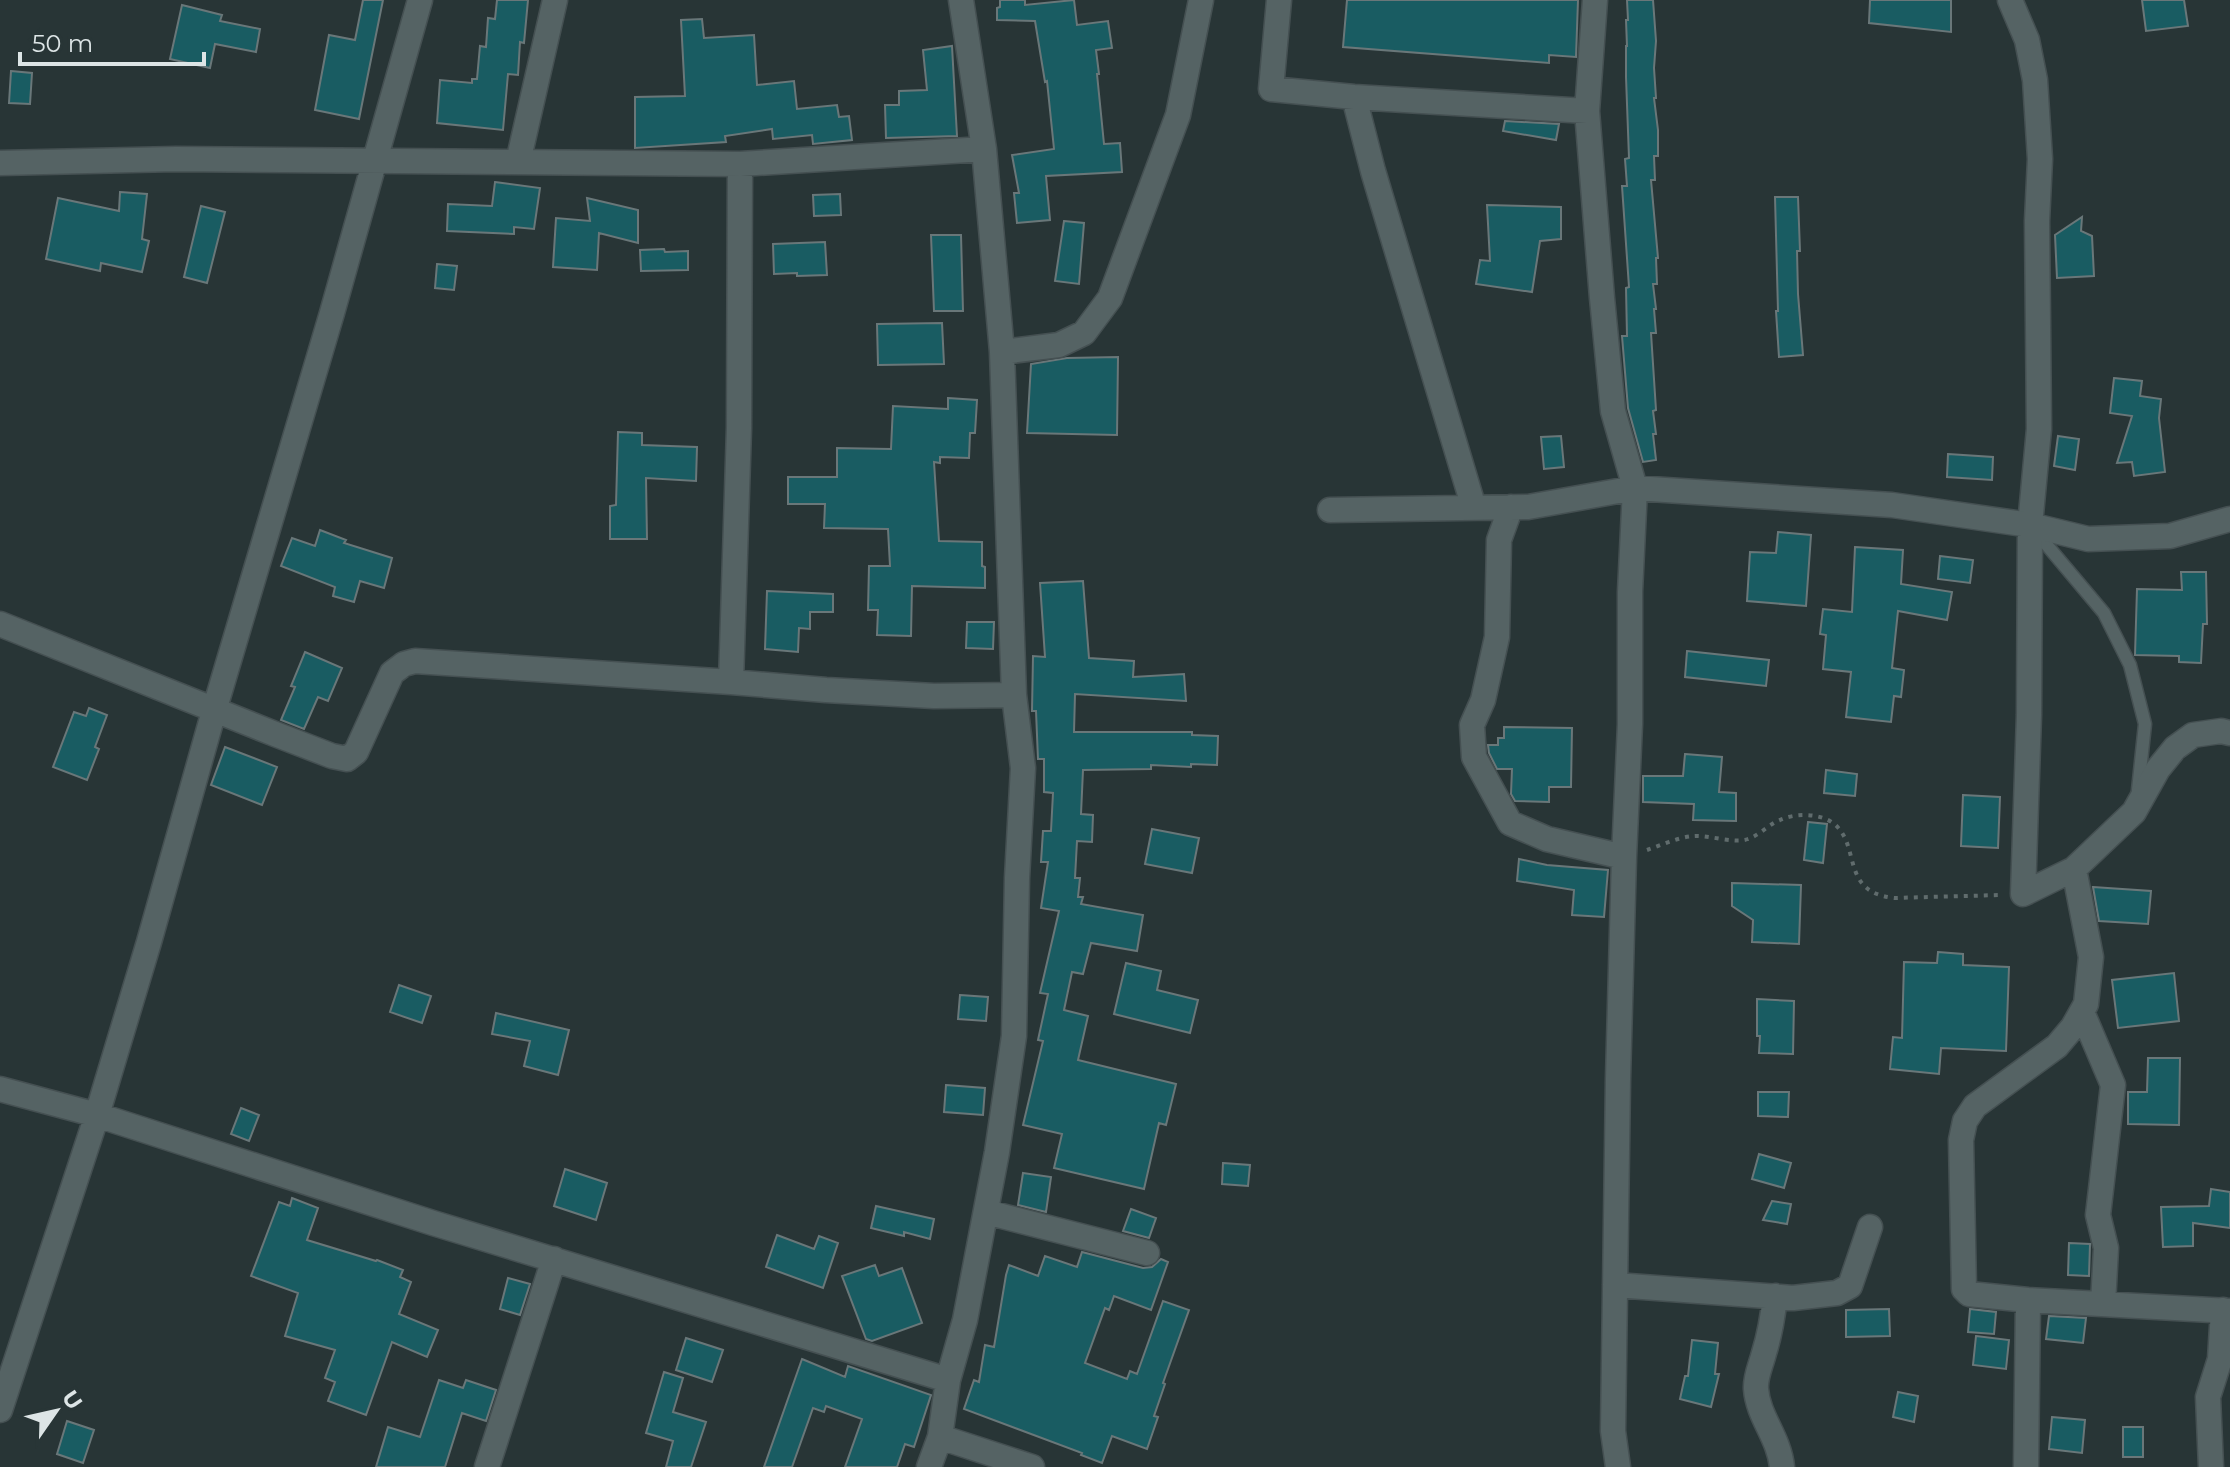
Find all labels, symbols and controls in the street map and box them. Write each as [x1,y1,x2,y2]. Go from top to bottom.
scale bar [20,16,204,66]
text: 50 m [32,29,93,58]
north arrow [16,1371,96,1451]
text: U [56,1385,88,1415]

